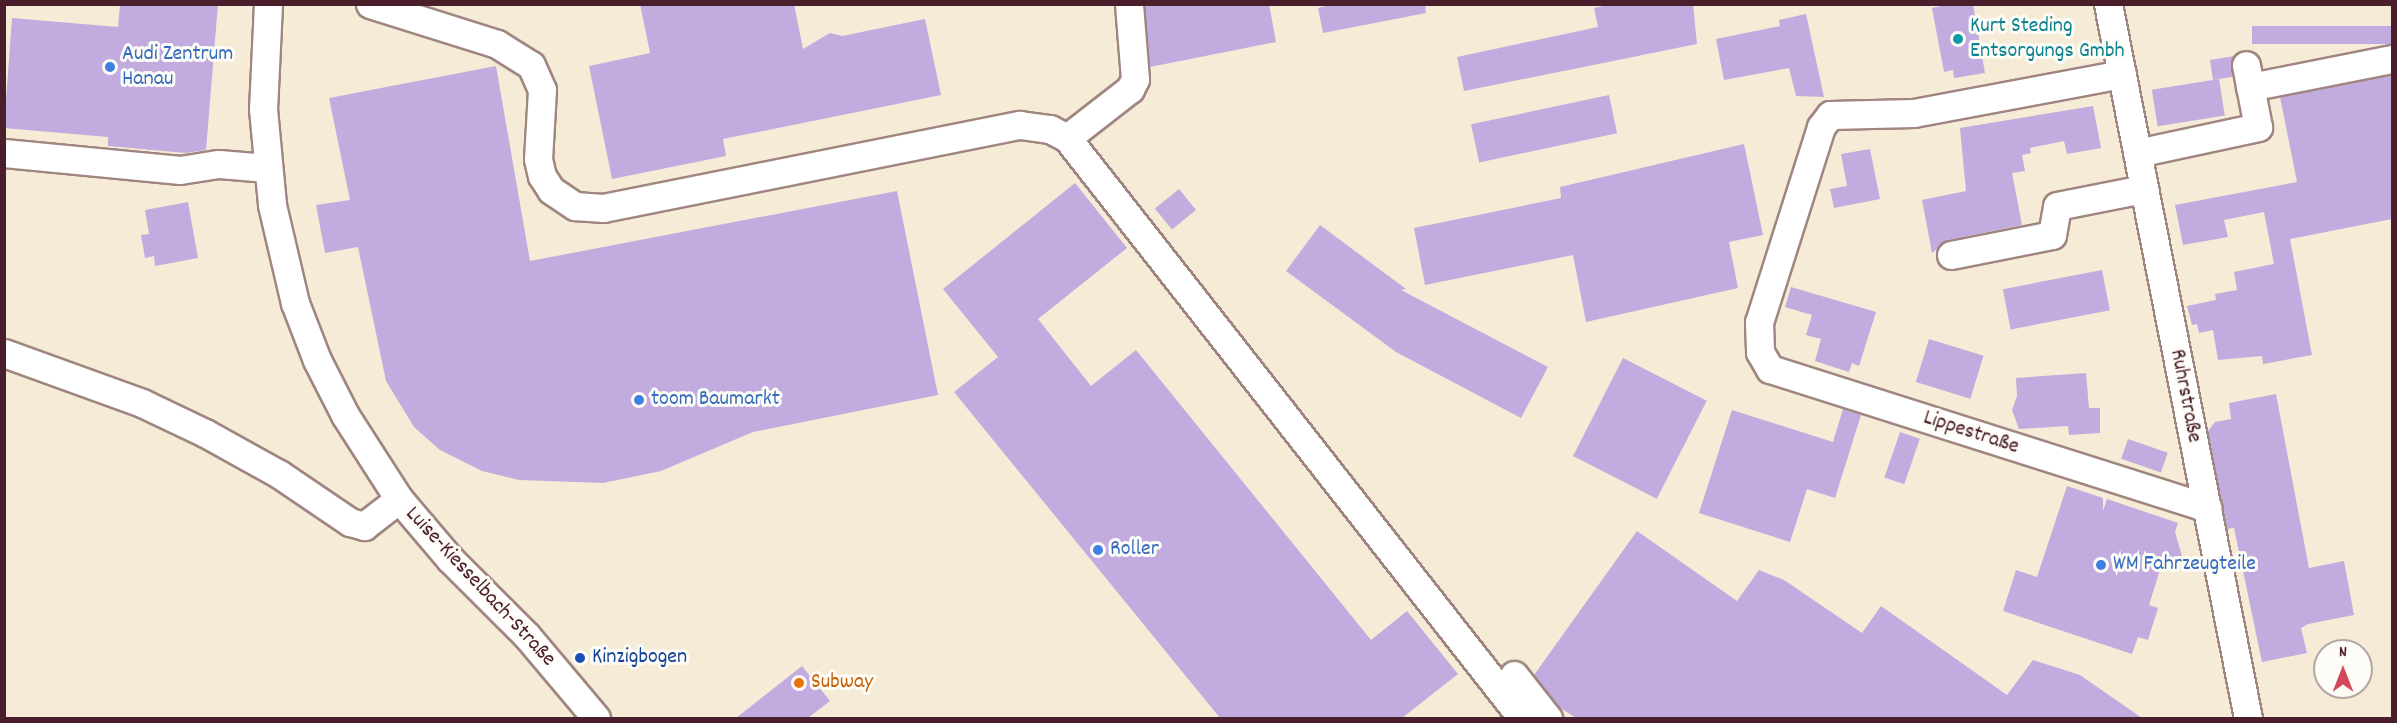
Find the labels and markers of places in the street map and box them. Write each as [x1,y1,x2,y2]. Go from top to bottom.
place label: Kurt Steding Entsorgungs Gmbh [1970,13,2125,64]
marker: Kurt Steding Entsorgungs Gmbh [1951,32,1965,46]
place label: Audi Zentrum Hanau [122,41,233,92]
marker: Audi Zentrum Hanau [103,60,117,74]
place label: toom Baumarkt [651,387,780,413]
marker: toom Baumarkt [632,393,646,407]
place label: Roller [1110,537,1159,563]
marker: Roller [1091,543,1105,557]
place label: WM Fahrzeugteile [2113,552,2256,578]
marker: WM Fahrzeugteile [2094,558,2108,572]
place label: Kinzigbogen [592,645,687,671]
marker: Kinzigbogen [573,651,587,665]
place label: Subway [811,670,873,696]
marker: Subway [792,676,806,690]

